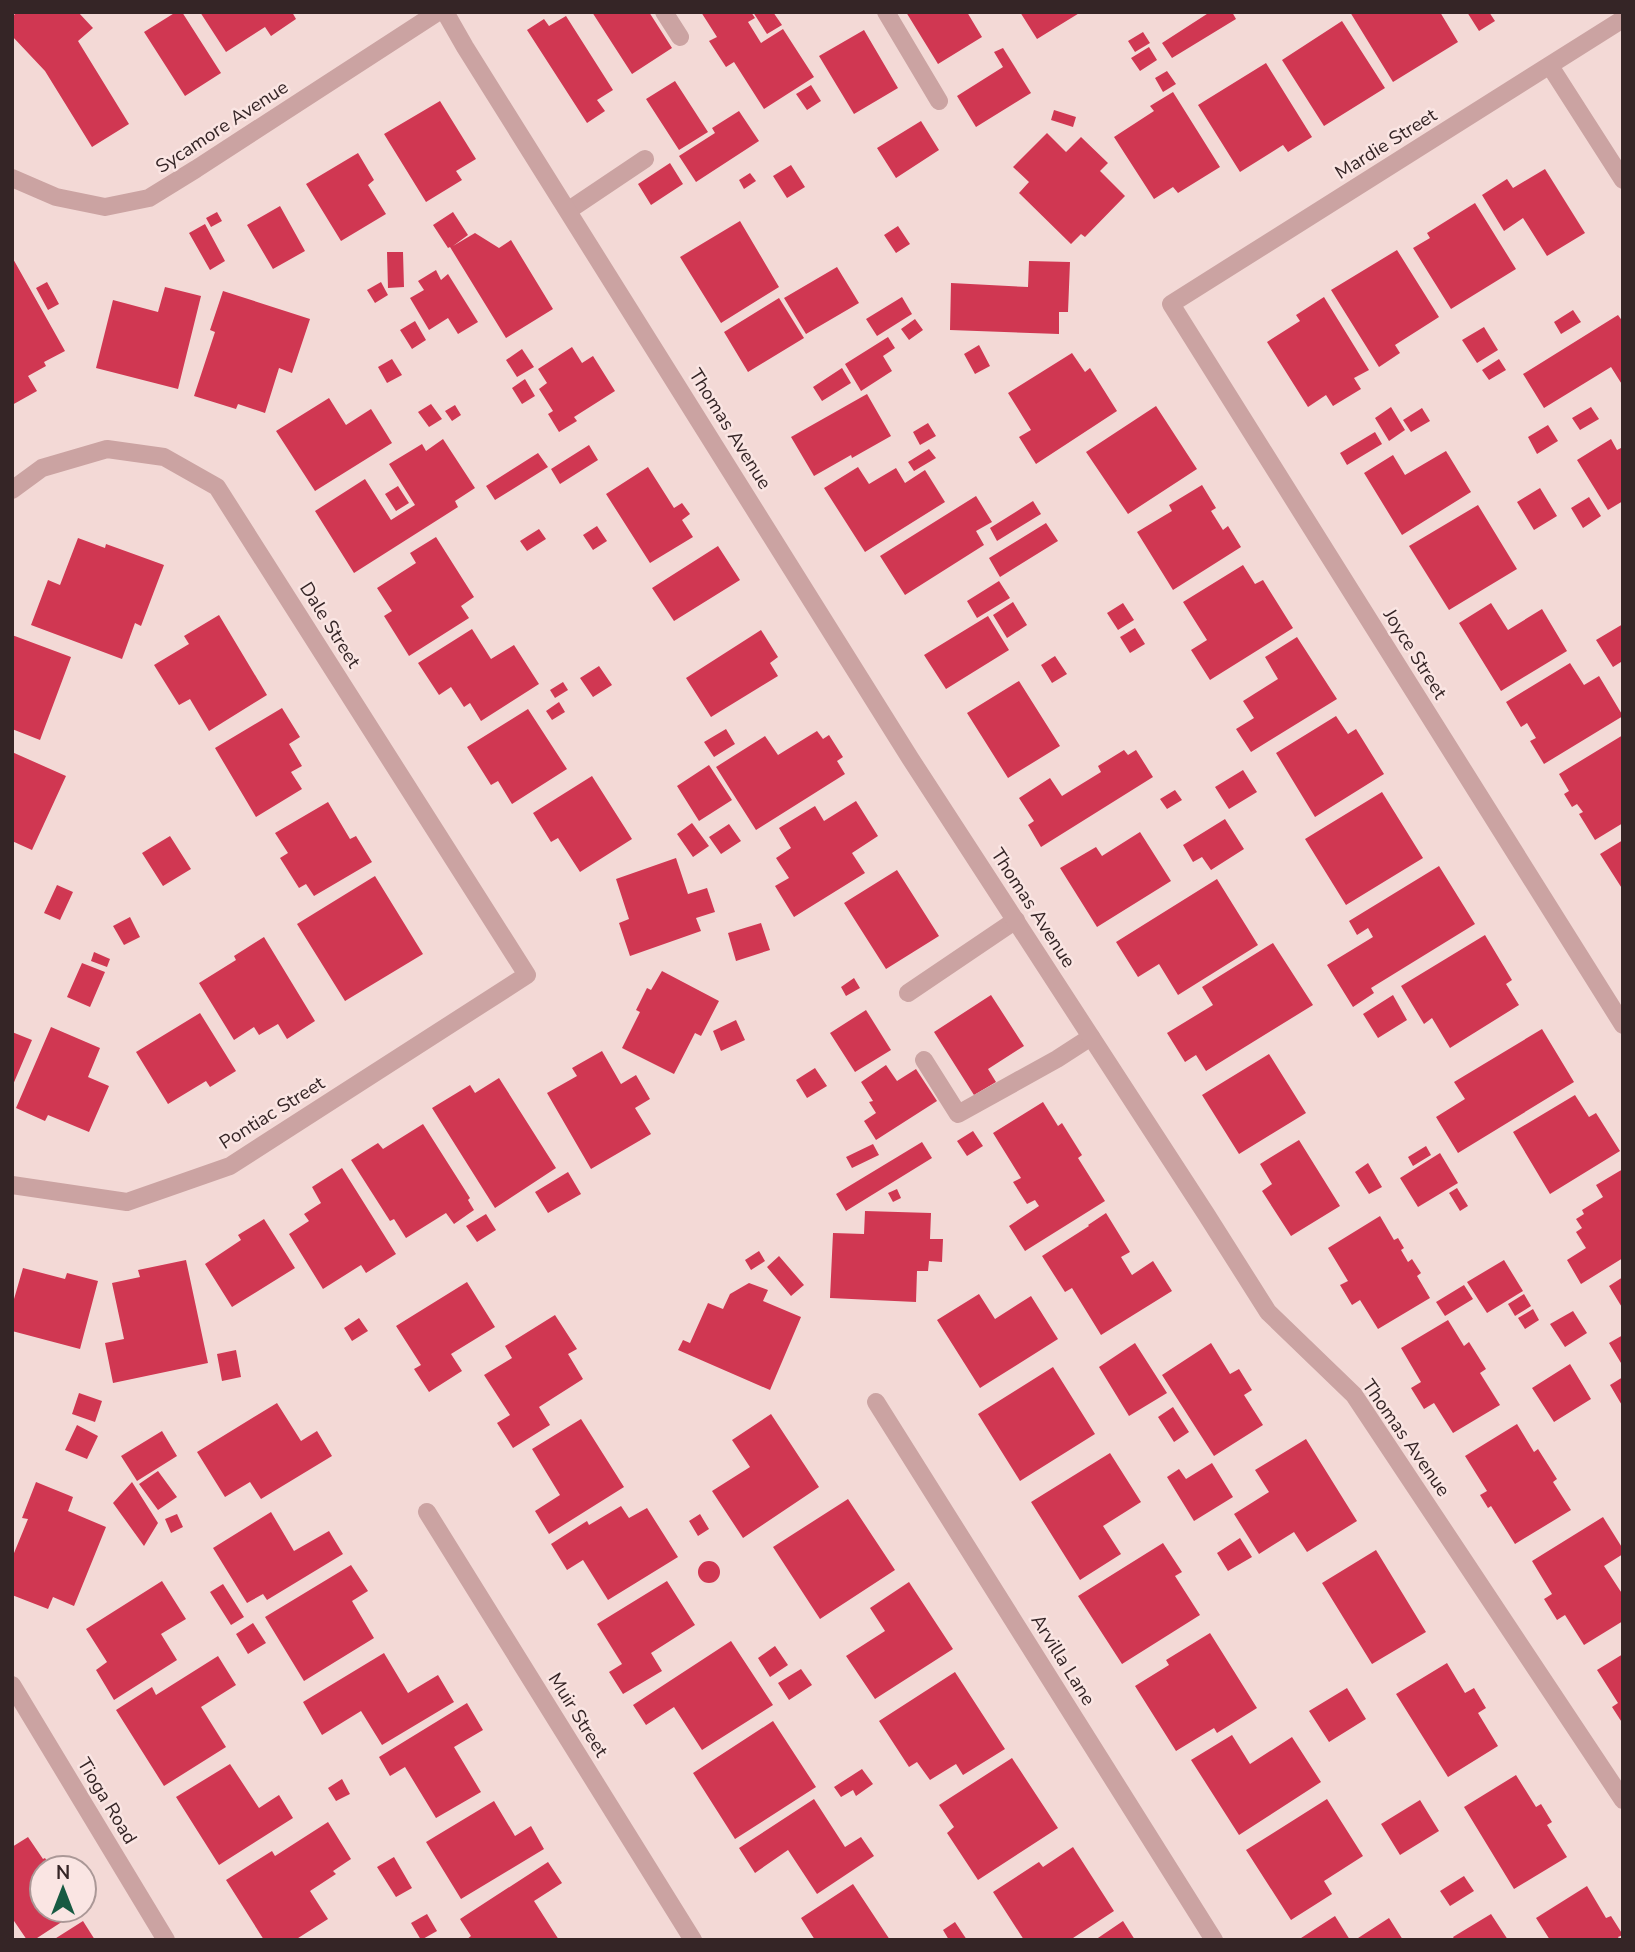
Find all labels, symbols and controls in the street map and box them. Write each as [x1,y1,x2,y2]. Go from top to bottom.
street label: Sycamore Avenue [151,74,293,180]
street label: Mardie Street [1330,102,1442,186]
street label: Thomas Avenue [682,364,778,494]
street label: Dale Street [293,577,367,673]
street label: Joyce Street [1377,603,1453,704]
street label: Thomas Avenue [985,843,1081,973]
street label: Pontiac Street [214,1070,330,1156]
street label: Thomas Avenue [1356,1374,1456,1502]
street label: Arvilla Lane [1025,1609,1101,1711]
street label: Muir Street [542,1668,614,1762]
street label: Tioga Road [71,1753,143,1849]
north arrow [28,1854,98,1924]
text: N [56,1860,70,1886]

